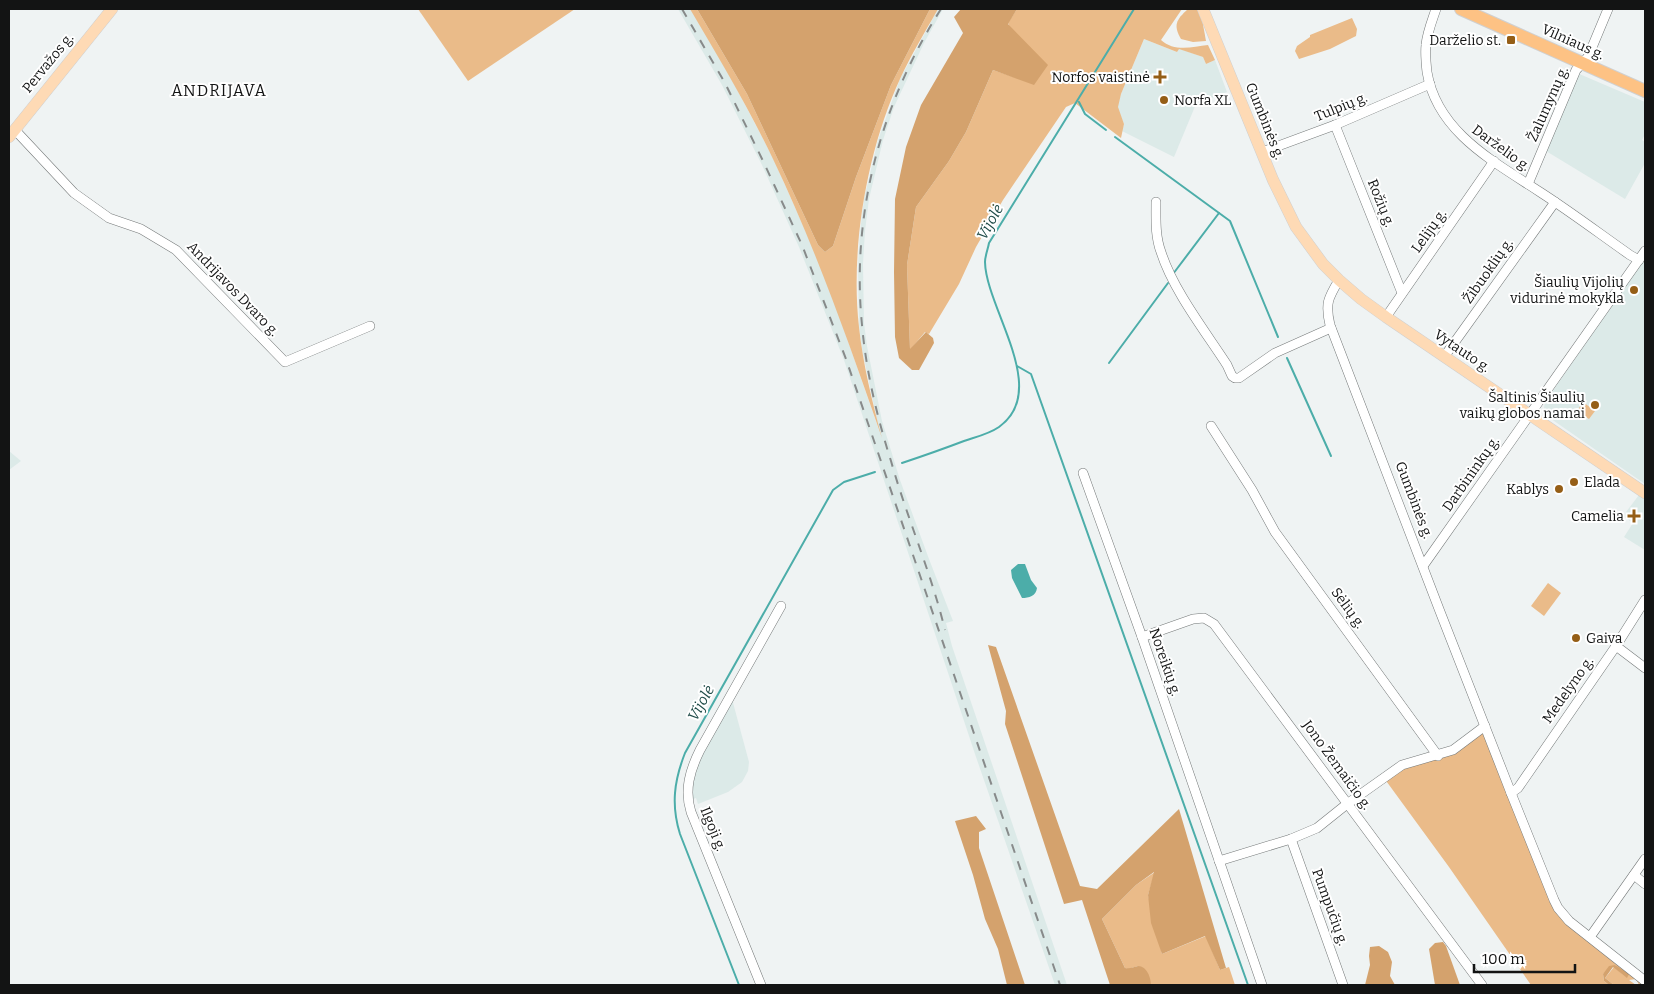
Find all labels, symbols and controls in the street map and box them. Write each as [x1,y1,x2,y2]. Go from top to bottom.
street label: Vilniaus g. [1539,21,1607,63]
street label: Pervažos g. [19,30,77,96]
place label: Darželio st. [1429,32,1501,49]
marker: Darželio st. [1505,34,1517,46]
street label: Žalumynų g. [1524,64,1572,144]
place label: Norfos vaistinė [1051,69,1150,86]
marker: Norfos vaistinė [1154,71,1166,83]
street label: Gumbinės g. [1242,80,1288,162]
district label: ANDRIJAVA [171,81,267,100]
street label: Tulpių g. [1312,89,1370,125]
place label: Norfa XL [1174,92,1231,109]
marker: Norfa XL [1158,94,1170,106]
street label: Darželio g. [1469,121,1533,175]
street label: Rožių g. [1364,177,1398,229]
water label: Vijolė [973,201,1007,243]
street label: Lelijų g. [1408,206,1450,256]
street label: Žibuoklių g. [1459,235,1517,307]
street label: Andrijavos Dvaro g. [184,238,283,340]
place label: Šiaulių Vijolių vidurinė mokykla [1509,273,1624,307]
marker: Šiaulių Vijolių vidurinė mokykla [1628,284,1640,296]
street label: Vytauto g. [1431,326,1493,376]
place label: Šaltinis Šiaulių vaikų globos namai [1459,388,1585,422]
marker: Šaltinis Šiaulių vaikų globos namai [1589,399,1601,411]
street label: Darbininkų g. [1439,433,1503,515]
street label: Gumbinės g. [1392,459,1437,541]
place label: Elada [1584,474,1620,491]
marker: Elada [1568,476,1580,488]
place label: Kablys [1506,481,1549,498]
marker: Kablys [1553,483,1565,495]
place label: Camelia [1571,508,1624,525]
marker: Camelia [1628,510,1640,522]
street label: Sėlių g. [1327,584,1369,632]
street label: Noreikių g. [1145,626,1185,698]
place label: Gaiva [1586,630,1623,647]
marker: Gaiva [1570,632,1582,644]
street label: Medelyno g. [1539,653,1597,727]
water label: Vijolė [684,682,718,724]
street label: Jono Žemaičio g. [1298,716,1375,813]
street label: Ilgoji g. [696,804,730,854]
street label: Pumpučių g. [1308,866,1352,948]
scale bar [1474,942,1575,974]
text: 100 m [1482,950,1525,968]

